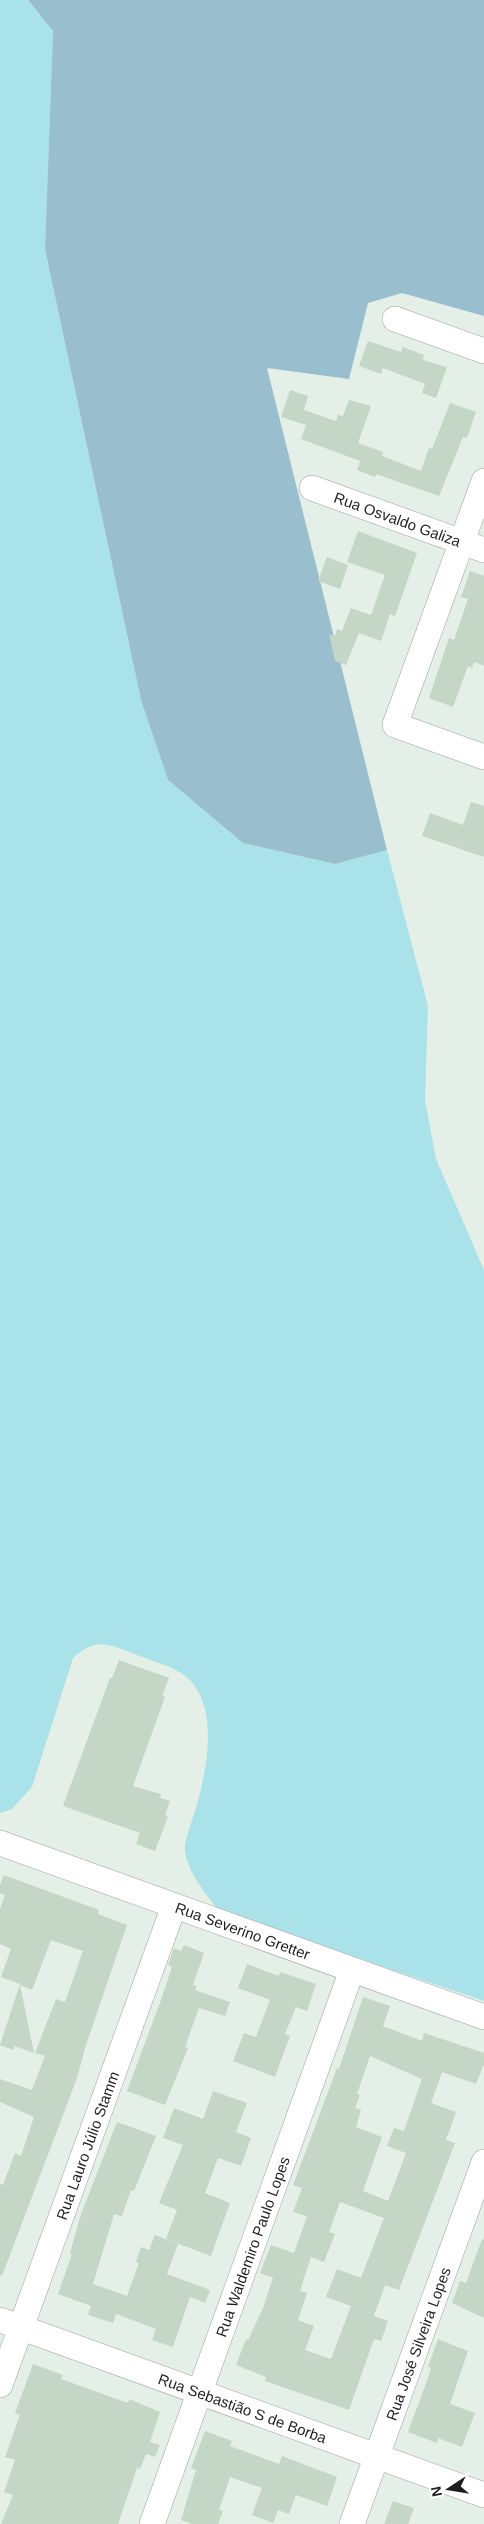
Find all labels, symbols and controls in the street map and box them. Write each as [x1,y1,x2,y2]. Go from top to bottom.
street label: Rua Osvaldo Galiza [332,488,464,550]
street label: Rua Severino Gretter [173,1898,312,1962]
street label: Rua Lauro Júlio Stamm [52,2069,122,2222]
street label: Rua Waldemiro Paulo Lopes [212,2154,293,2339]
street label: Rua José Silveira Lopes [382,2265,453,2423]
street label: Rua Sebastião S de Borba [156,2370,330,2446]
north arrow [424,2464,474,2514]
text: N [427,2485,445,2498]

